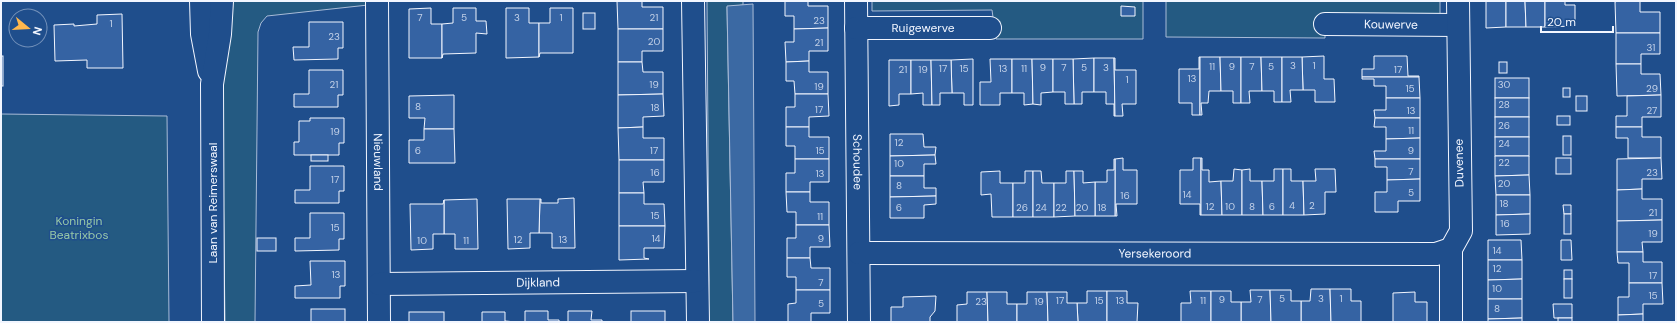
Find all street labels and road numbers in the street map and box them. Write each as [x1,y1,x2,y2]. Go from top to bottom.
street label: Kouwerve [1364,16,1418,33]
street label: Ruigewerve [891,20,955,36]
street label: Nieuwland [370,133,386,191]
street label: Schoudee [849,134,866,190]
street label: Duvenee [1451,138,1467,187]
street label: Laan van Reimerswaal [205,143,221,263]
street label: Yersekeroord [1119,245,1191,262]
street label: Dijkland [516,274,560,291]

